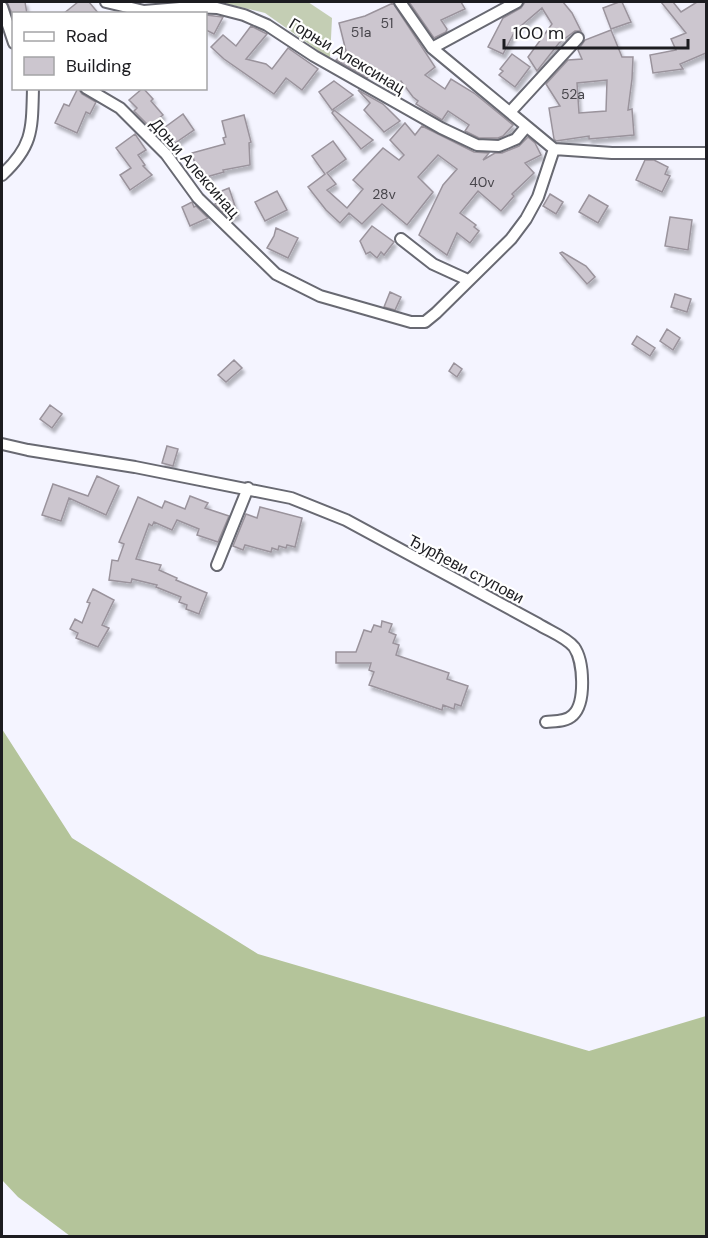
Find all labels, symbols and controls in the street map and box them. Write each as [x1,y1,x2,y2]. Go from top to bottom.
legend [12,12,207,90]
scale bar [504,12,688,50]
street label: Горњи Алексинац [285,13,409,99]
house number: 51 [381,14,393,32]
text: 100 m [513,21,564,45]
house number: 51a [351,23,371,41]
text: Road [66,24,108,48]
text: Building [66,54,131,78]
house number: 52a [561,85,585,103]
street label: Доњи Алексинац [146,114,244,222]
house number: 40v [469,173,495,191]
house number: 28v [372,185,396,203]
street label: Ђурђеви ступови [404,530,528,608]

